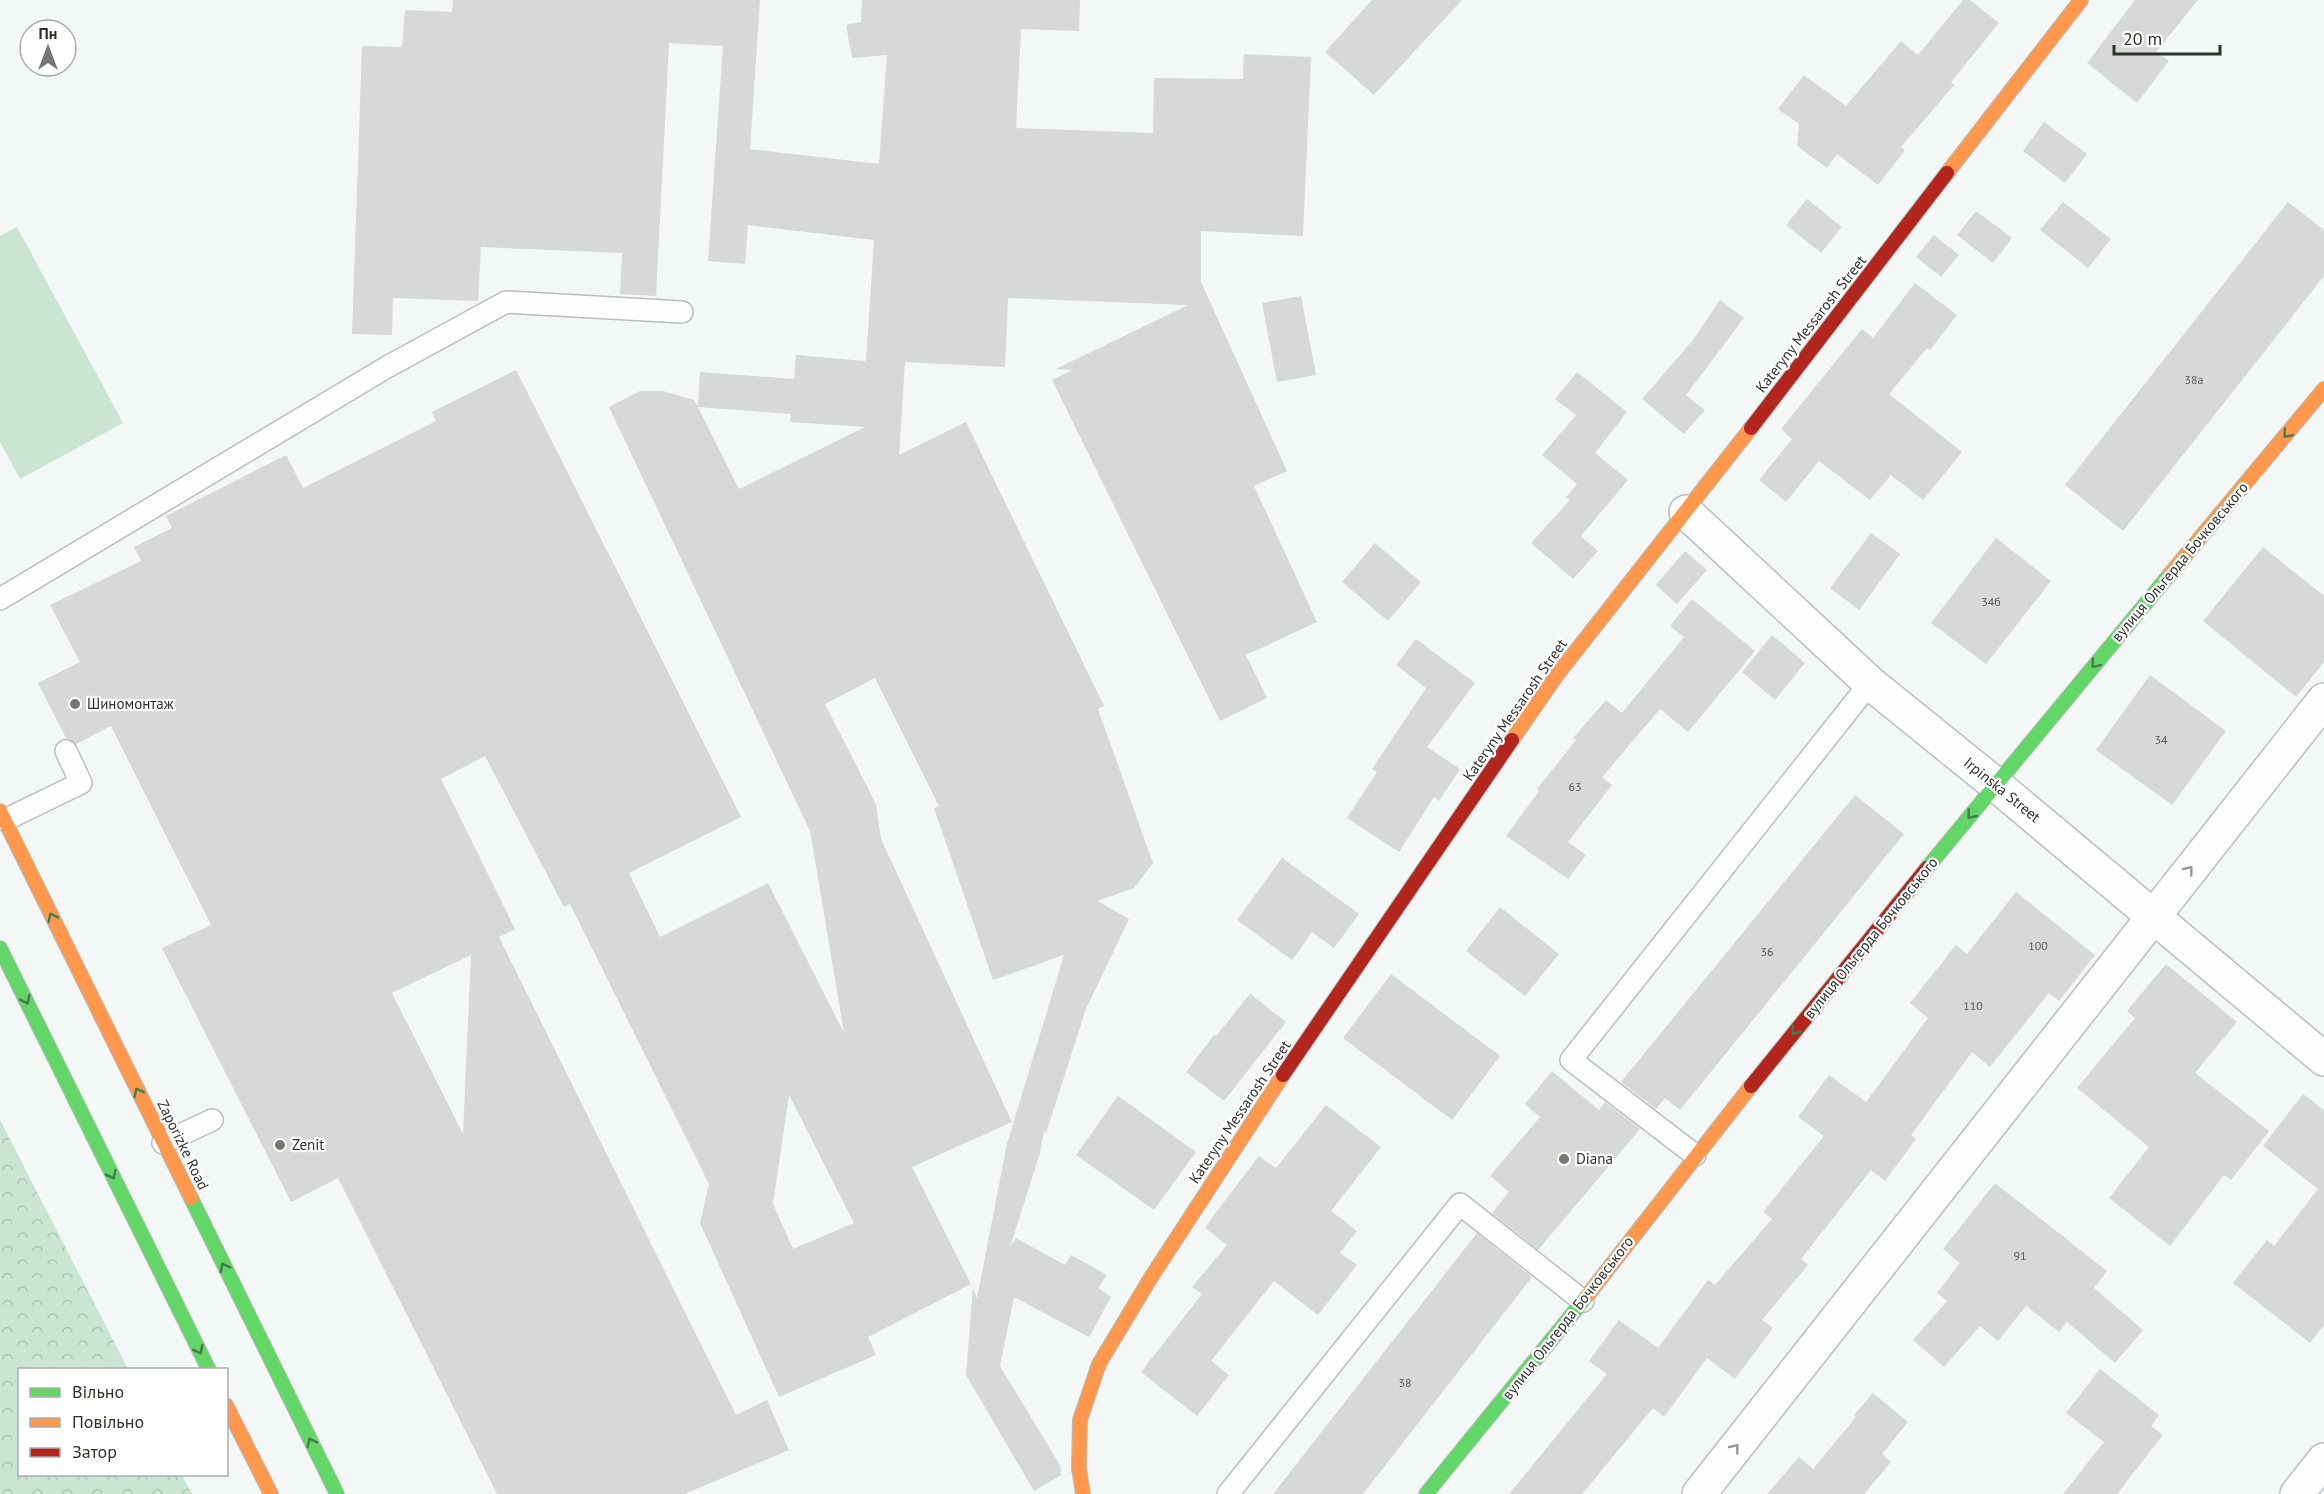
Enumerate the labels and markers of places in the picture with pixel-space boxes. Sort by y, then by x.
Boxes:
place label: Шиномонтаж [87,694,174,713]
marker: Шиномонтаж [68,697,82,711]
place label: Zenit [292,1135,324,1154]
marker: Zenit [273,1138,287,1152]
place label: Diana [1576,1149,1613,1168]
marker: Diana [1557,1152,1571,1166]

